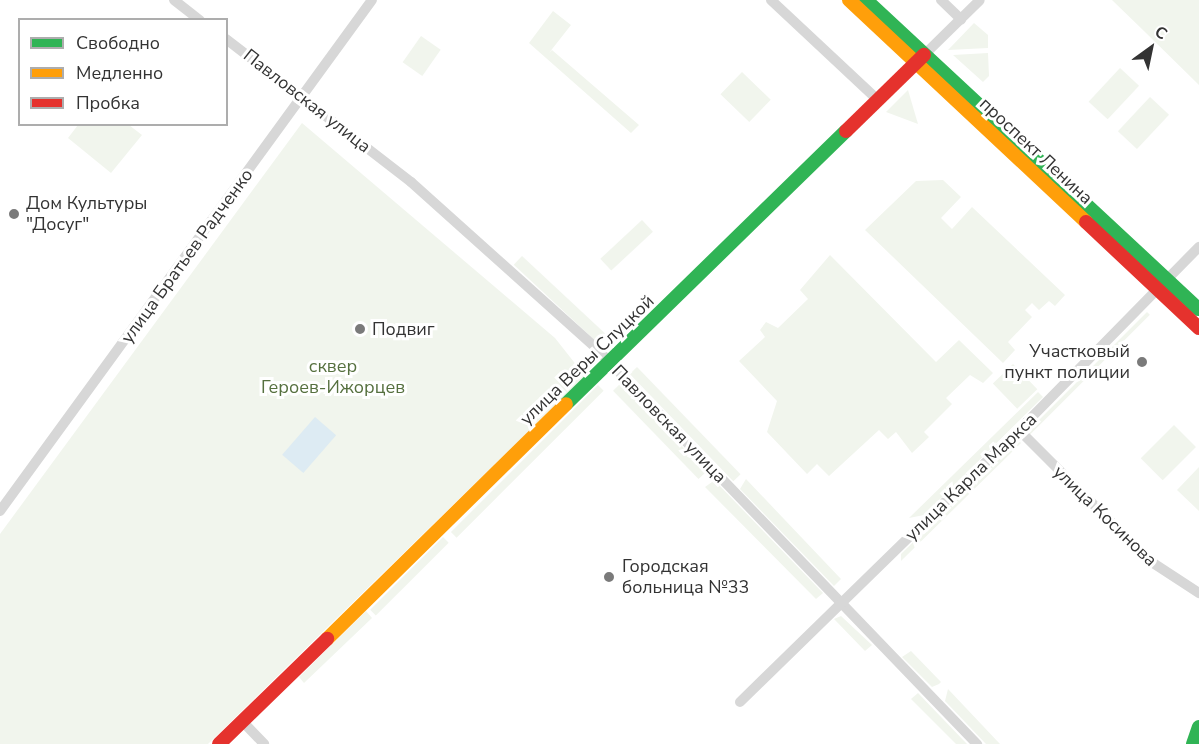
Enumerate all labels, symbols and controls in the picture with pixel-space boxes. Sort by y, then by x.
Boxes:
legend [18,18,228,126]
north arrow [1121,18,1181,78]
text: С [1150,21,1171,45]
text: Свободно [76,31,160,55]
street label: Павловская улица [239,45,375,157]
text: Медленно [76,61,163,85]
text: Пробка [76,91,140,115]
street label: проспект Ленина [975,93,1097,209]
street label: улица Братьев Радченко [116,165,258,347]
place label: Дом Культуры "Досуг" [26,193,147,236]
marker: Дом Культуры "Досуг" [7,207,21,221]
street label: улица Веры Слуцкой [515,290,659,430]
place label: Подвиг [372,318,435,340]
marker: Подвиг [353,322,367,336]
place label: Участковый пункт полиции [1004,341,1130,384]
marker: Участковый пункт полиции [1135,355,1149,369]
park label: сквер Героев-Ижорцев [261,356,405,398]
street label: Павловская улица [607,360,731,488]
street label: улица Карла Маркса [901,409,1041,545]
street label: улица Косинова [1049,461,1161,571]
place label: Городская больница №33 [622,556,749,598]
marker: Городская больница №33 [600,568,618,586]

